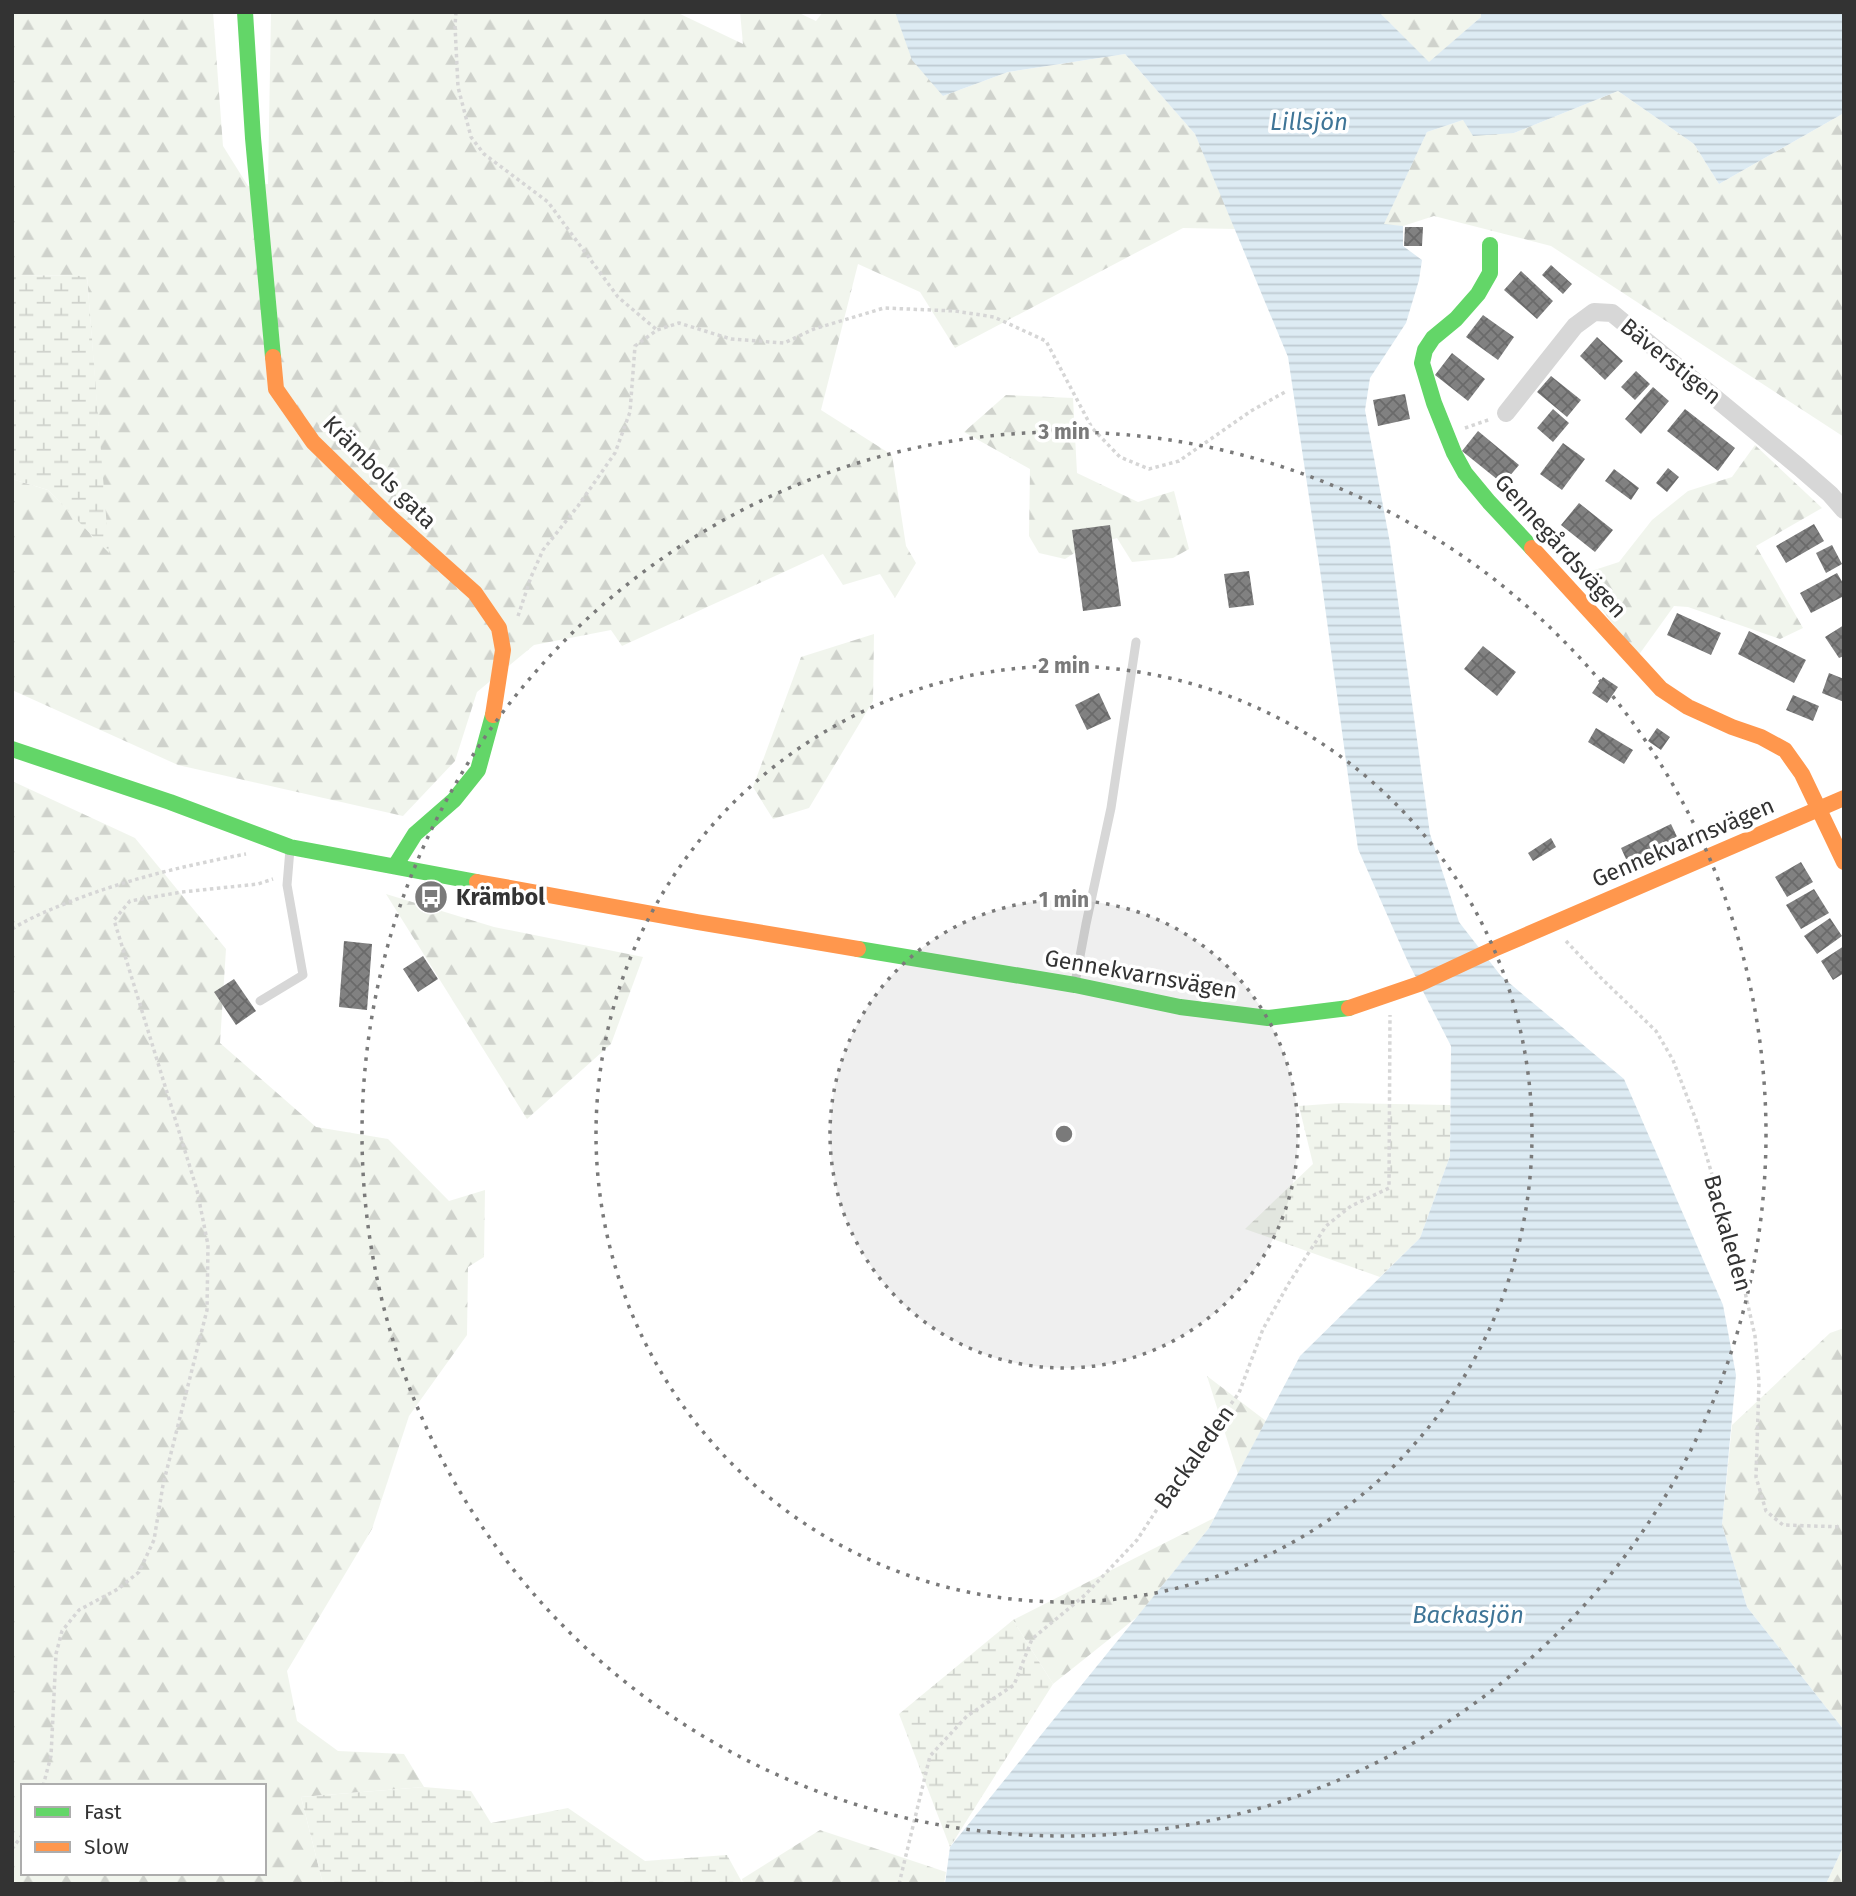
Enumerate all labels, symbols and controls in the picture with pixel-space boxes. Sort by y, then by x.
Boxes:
water label: Lillsjön [1270,108,1348,136]
street label: Bäverstigen [1615,312,1727,410]
street label: Krämbols gata [317,409,443,535]
text: 3 min [1037,419,1090,445]
street label: Gennegårdsvägen [1489,468,1633,624]
text: 2 min [1038,653,1090,679]
street label: Gennekvarnsvägen [1588,791,1778,893]
bus stop icon: Krämbol [412,878,450,916]
place label: Krämbol [456,883,545,911]
text: 1 min [1039,887,1089,913]
street label: Gennekvarnsvägen [1042,943,1240,1005]
centre of rings [1052,1122,1076,1146]
street label: Backaleden [1698,1171,1758,1295]
street label: Backaleden [1148,1400,1240,1514]
water label: Backasjön [1412,1601,1524,1629]
legend [21,1784,266,1875]
text: Fast [84,1799,122,1825]
text: Slow [84,1834,129,1860]

